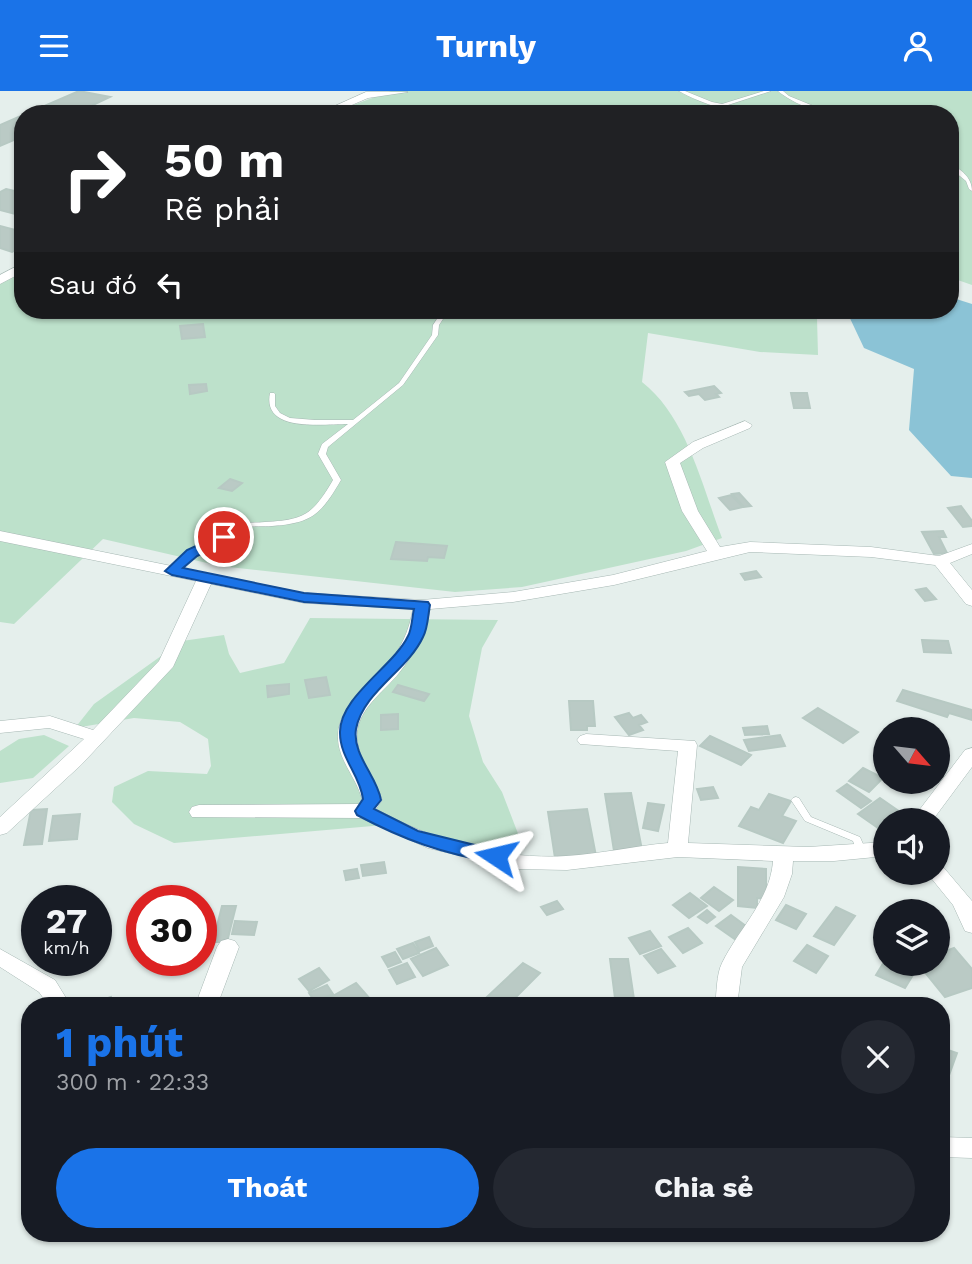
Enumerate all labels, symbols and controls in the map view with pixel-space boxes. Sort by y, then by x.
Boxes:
icon: menu [35,27,73,65]
text: Turnly [436,27,536,65]
icon: person [899,27,937,65]
text: 50 m [164,131,284,189]
icon: right [49,133,140,224]
text: Rẽ phải [164,190,281,228]
icon: left [151,266,189,304]
text: Sau đó [49,270,137,300]
pin [194,507,254,567]
icon: arrive [205,518,243,556]
north arrow [873,717,950,795]
map controls [873,717,950,976]
button: sound [873,808,950,885]
position arrow [459,819,533,893]
speed limit sign: 30 [126,885,217,976]
button: layers [873,899,950,976]
text: 27 [46,900,87,942]
text: km/h [43,937,90,958]
text: 1 phút [56,1018,183,1067]
button: close [841,1020,915,1094]
text: 300 m · 22:33 [56,1069,209,1096]
button: Thoát [56,1148,479,1228]
button: Chia sẻ [493,1148,915,1228]

